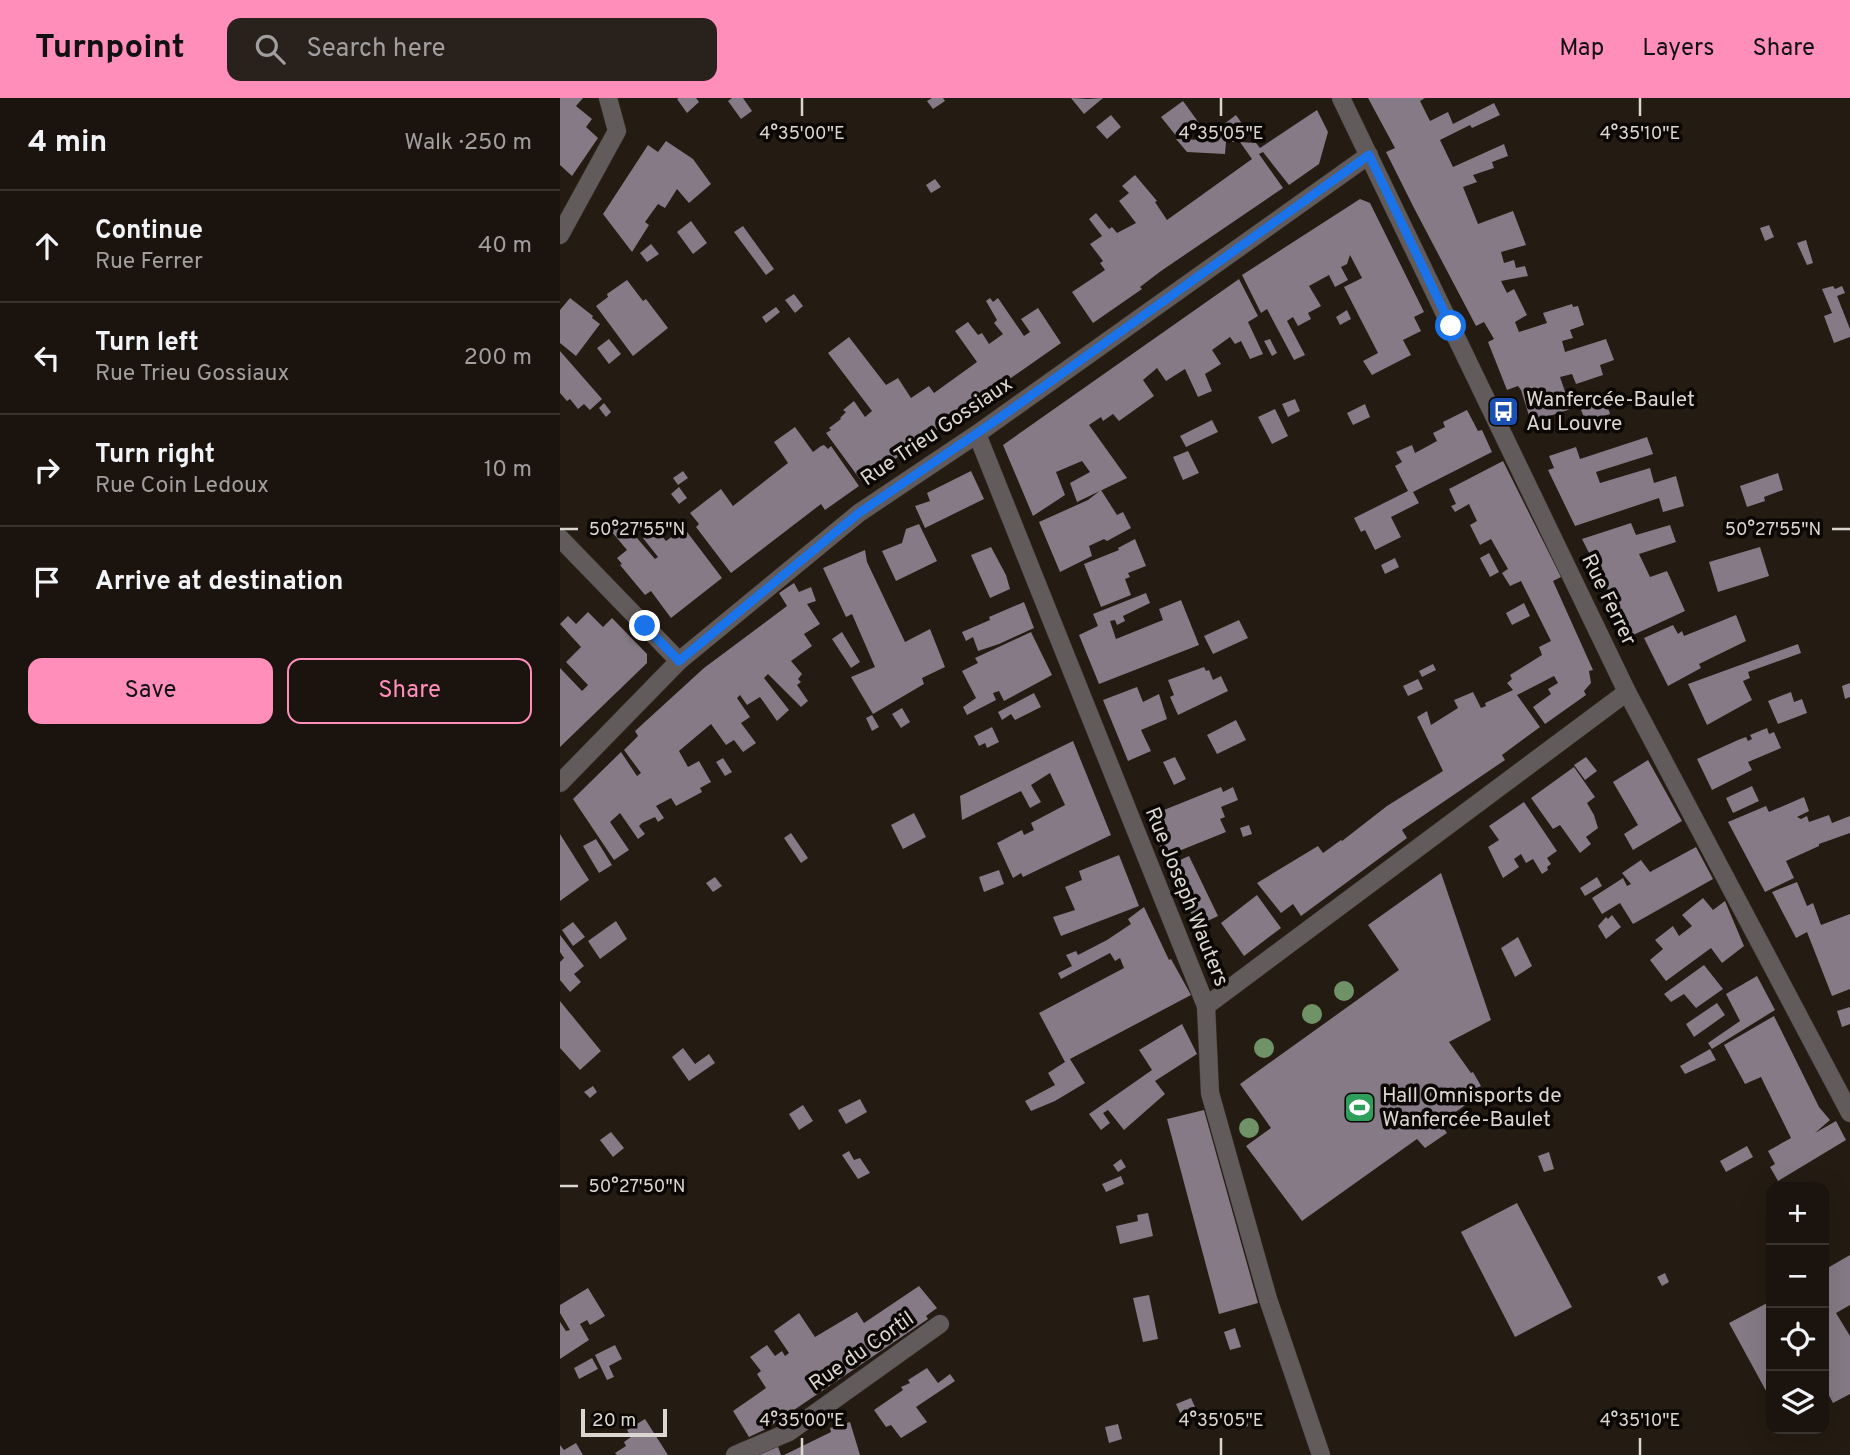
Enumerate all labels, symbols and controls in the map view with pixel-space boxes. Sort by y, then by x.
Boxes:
search box [227,18,717,81]
text: Turnpoint [35,28,185,70]
icon: search [251,30,289,68]
text: Search here [307,33,446,66]
text: Map [1559,34,1604,64]
text: Layers [1642,34,1714,64]
text: Share [1752,34,1815,64]
text: 4°35'00"E [759,123,845,146]
text: 4°35'05"E [1178,123,1264,146]
text: 4°35'10"E [1600,123,1680,146]
text: 4 min [28,125,107,162]
text: Walk · 250 m [404,129,532,158]
text: Continue [95,215,203,248]
icon: ahead [28,227,66,265]
text: 40 m [478,232,532,261]
text: Rue Ferrer [95,248,203,277]
route start [1435,310,1466,341]
text: Turn left [95,327,199,360]
icon: left [28,339,66,377]
text: 200 m [464,344,532,373]
text: Rue Trieu Gossiaux [95,360,289,389]
street label: Rue Trieu Gossiaux [856,371,1018,493]
place label: Wanfercée-Baulet Au Louvre [1526,387,1695,438]
bus stop icon: Wanfercée-Baulet Au Louvre [1486,395,1520,429]
text: Turn right [95,439,215,472]
icon: right [28,451,66,489]
text: 10 m [484,456,532,485]
text: Rue Coin Ledoux [95,472,269,501]
text: 50°27'55"N [589,519,685,542]
text: 50°27'55"N [1725,519,1821,542]
street label: Rue Ferrer [1574,550,1642,650]
icon: arrive [28,563,66,601]
text: Arrive at destination [95,566,343,599]
route end [629,610,660,641]
button: Save [28,658,273,724]
button: Share [287,658,532,724]
street label: Rue Joseph Wauters [1138,803,1234,991]
place label: Hall Omnisports de Wanfercée-Baulet [1382,1083,1561,1134]
sports icon: Hall Omnisports de Wanfercée-Baulet [1342,1091,1376,1125]
text: 50°27'50"N [589,1176,685,1199]
map controls [1766,1182,1829,1434]
button: + [1766,1182,1829,1245]
button: − [1766,1245,1829,1308]
street label: Rue du Cortil [804,1306,920,1398]
button: locate [1766,1308,1829,1371]
button: layers [1766,1371,1829,1434]
scale bar [581,1406,667,1438]
text: 20 m [592,1409,636,1433]
text: 4°35'00"E [759,1410,845,1433]
text: 4°35'05"E [1178,1410,1264,1433]
text: 4°35'10"E [1600,1410,1680,1433]

